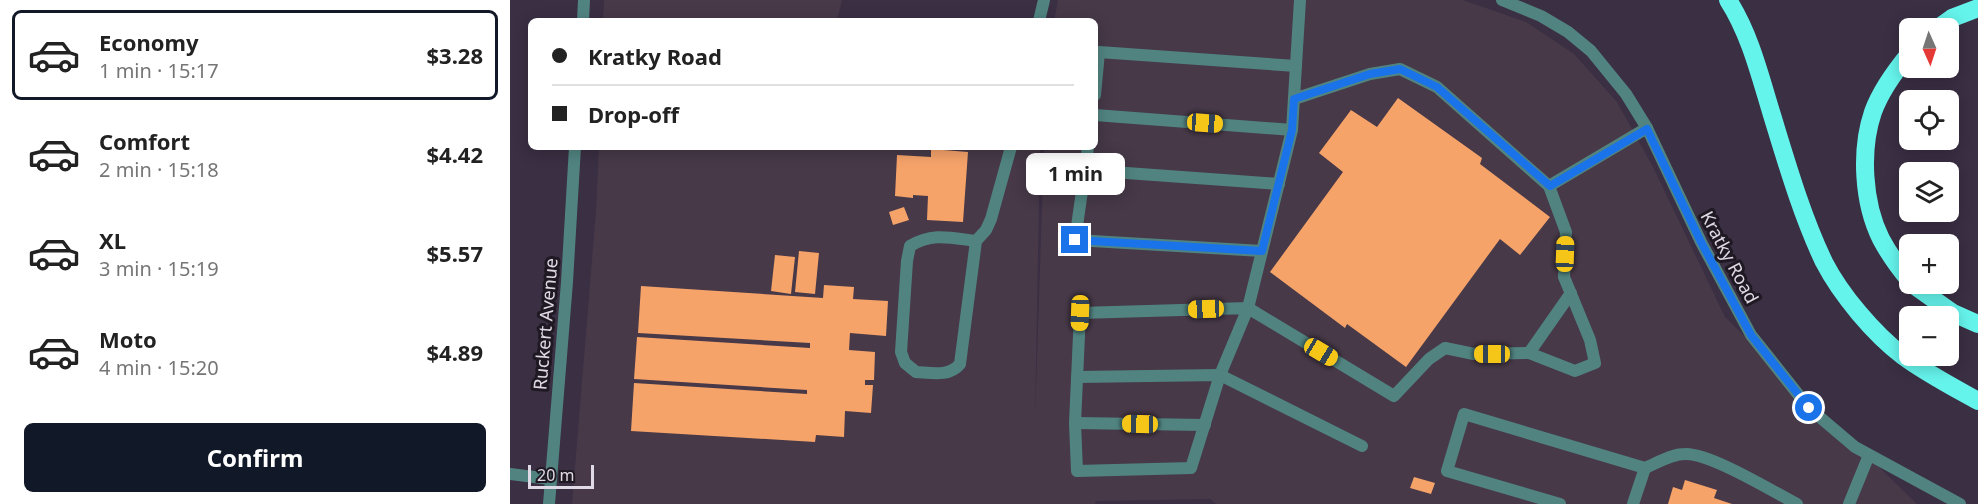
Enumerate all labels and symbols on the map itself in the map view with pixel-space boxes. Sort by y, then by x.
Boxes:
north arrow [1899,18,1959,78]
car [1186,113,1224,133]
callout: 1 min [1026,153,1124,195]
street label: Kratky Road [1696,207,1764,307]
route end [1061,226,1088,253]
car [1555,236,1575,272]
street label: Ruckert Avenue [527,257,563,391]
car [1070,295,1090,331]
car [1188,299,1224,319]
car [1301,335,1341,369]
car [1474,345,1510,363]
route start [1795,394,1822,421]
car [1122,415,1158,433]
scale bar [528,462,594,490]

